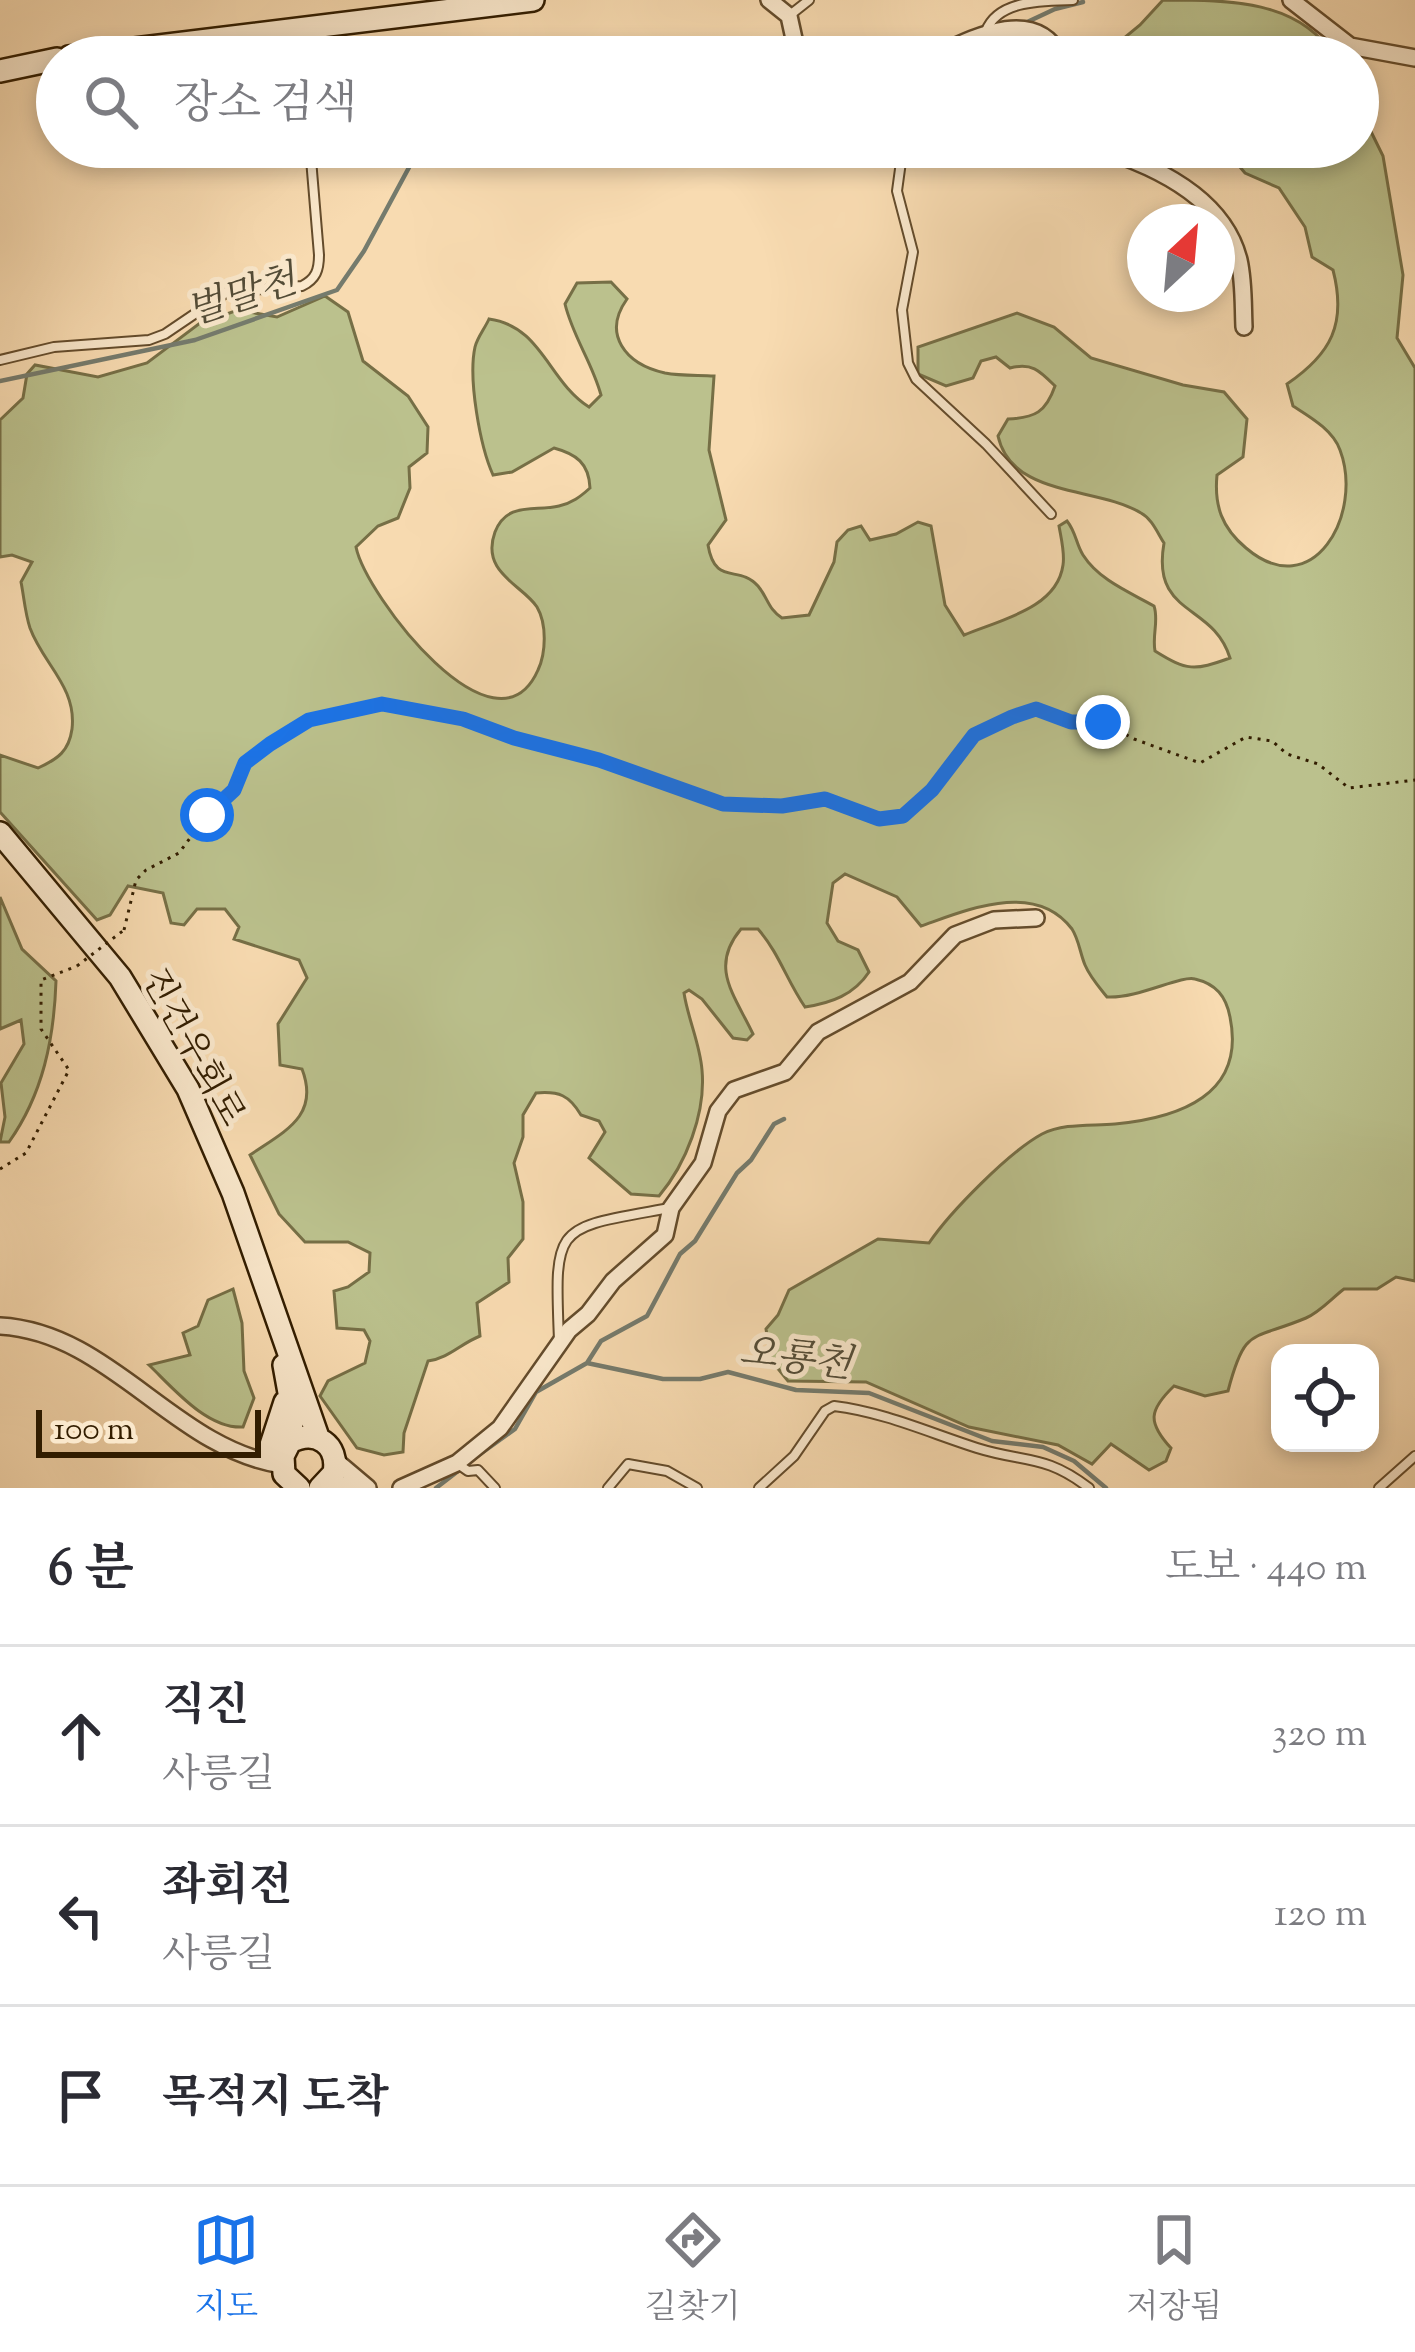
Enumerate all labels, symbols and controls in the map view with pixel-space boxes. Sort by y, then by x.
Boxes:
search box [36,36,1379,168]
icon: search [78,69,144,135]
text: 장소 검색 [174,74,357,139]
north arrow [1127,204,1235,312]
water label: 벌말천 [180,254,307,343]
route end [1076,695,1130,749]
route start [180,788,234,842]
street label: 진건우회로 [127,959,256,1137]
water label: 오룡천 [736,1326,857,1396]
map controls [1271,1344,1379,1452]
button: locate [1271,1344,1379,1452]
scale bar [36,1404,261,1457]
text: 100 m [54,1407,134,1455]
text: 6 분 [48,1535,133,1608]
text: 도보 · 440 m [1165,1542,1367,1598]
text: 직진 [162,1676,249,1741]
icon: ahead [48,1703,114,1769]
text: 320 m [1272,1708,1367,1764]
text: 사릉길 [162,1749,275,1805]
text: 좌회전 [162,1856,292,1921]
icon: left [48,1883,114,1949]
text: 120 m [1274,1888,1367,1944]
text: 사릉길 [162,1929,275,1985]
icon: arrive [48,2063,114,2129]
text: 목적지 도착 [162,2068,389,2133]
tab: 지도 [193,2207,259,2333]
tab: 길찾기 [645,2207,741,2333]
tab: 저장됨 [1126,2207,1222,2333]

